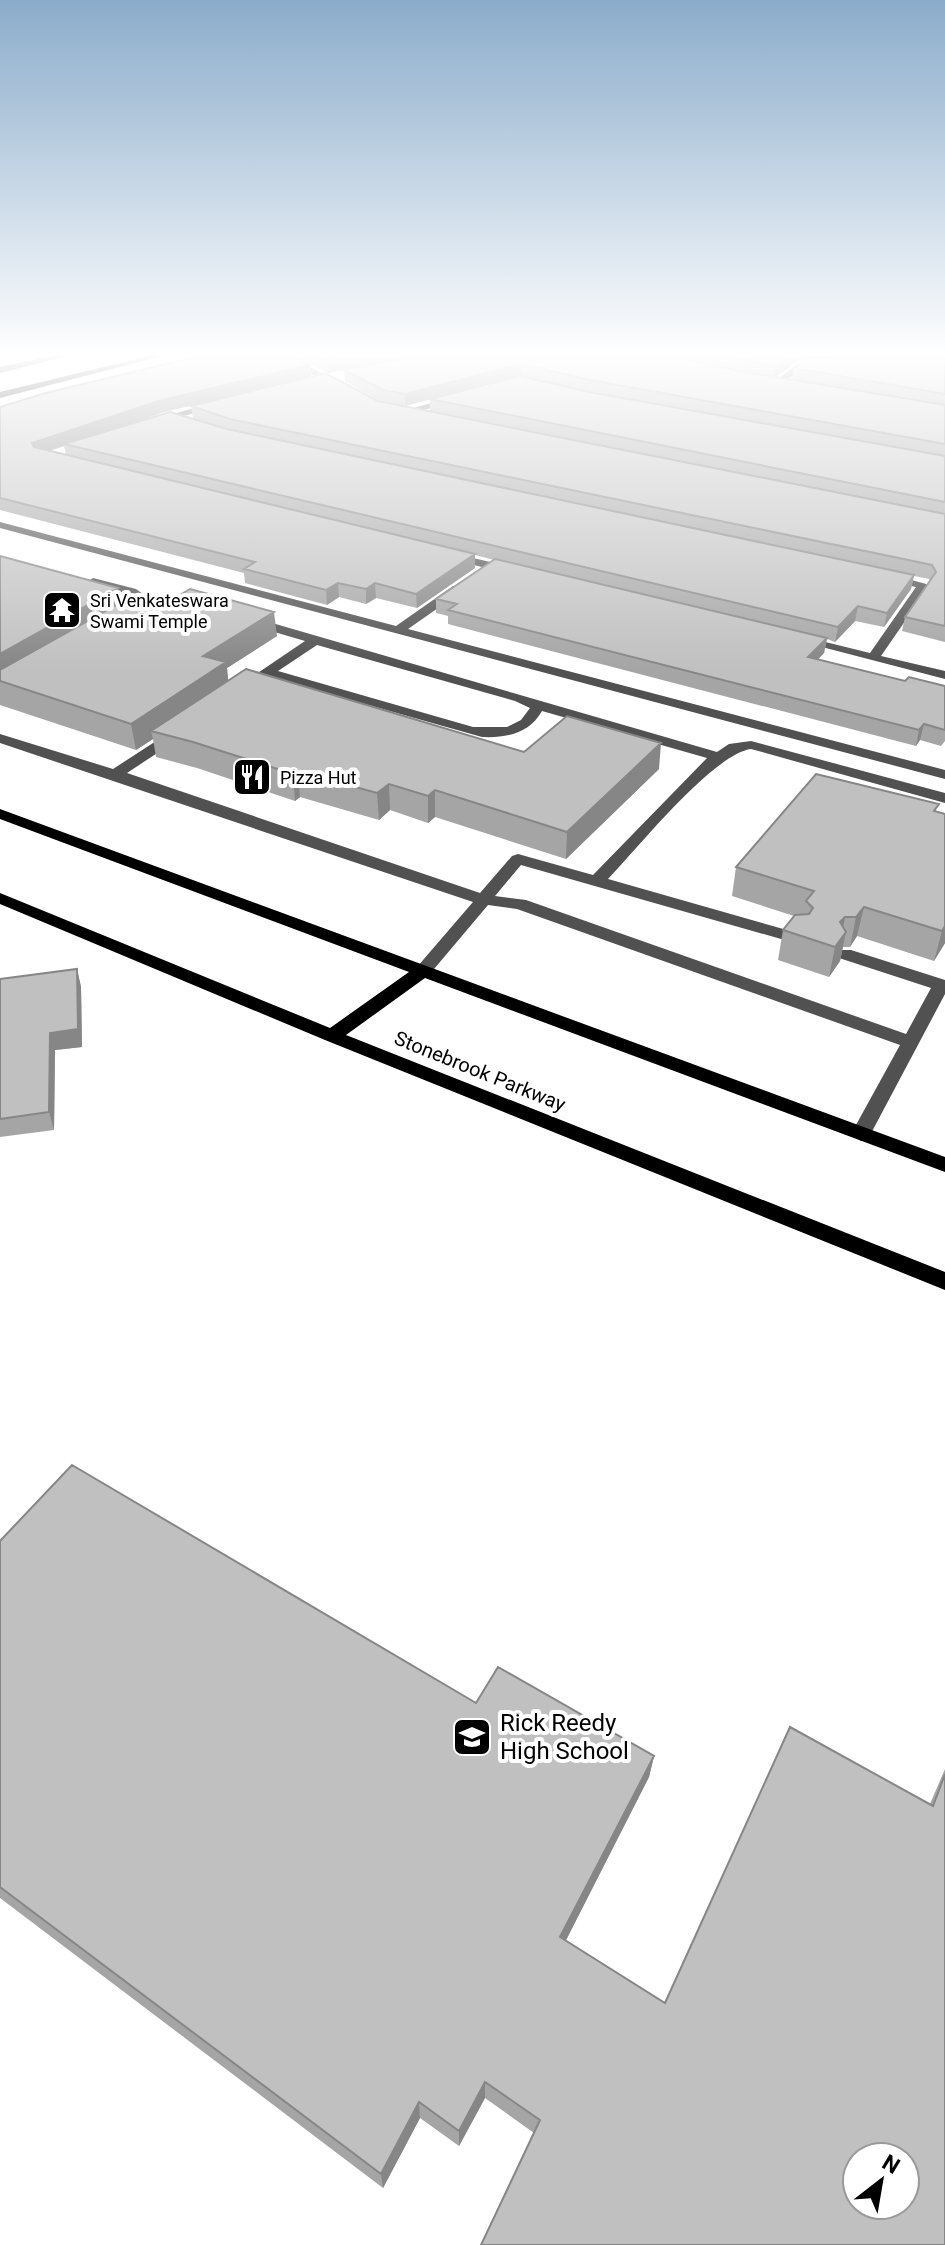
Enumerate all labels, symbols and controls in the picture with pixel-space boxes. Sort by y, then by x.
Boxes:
temple icon: Sri Venkateswara Swami Temple [41,589,83,631]
place label: Sri Venkateswara Swami Temple [90,590,229,632]
restaurant icon: Pizza Hut [231,756,273,798]
place label: Pizza Hut [280,767,357,788]
street label: Stonebrook Parkway [391,1026,570,1117]
place label: Rick Reedy High School [500,1709,629,1765]
school or university icon: Rick Reedy High School [451,1716,493,1758]
north arrow [841,2141,921,2221]
text: N [878,2150,904,2179]

